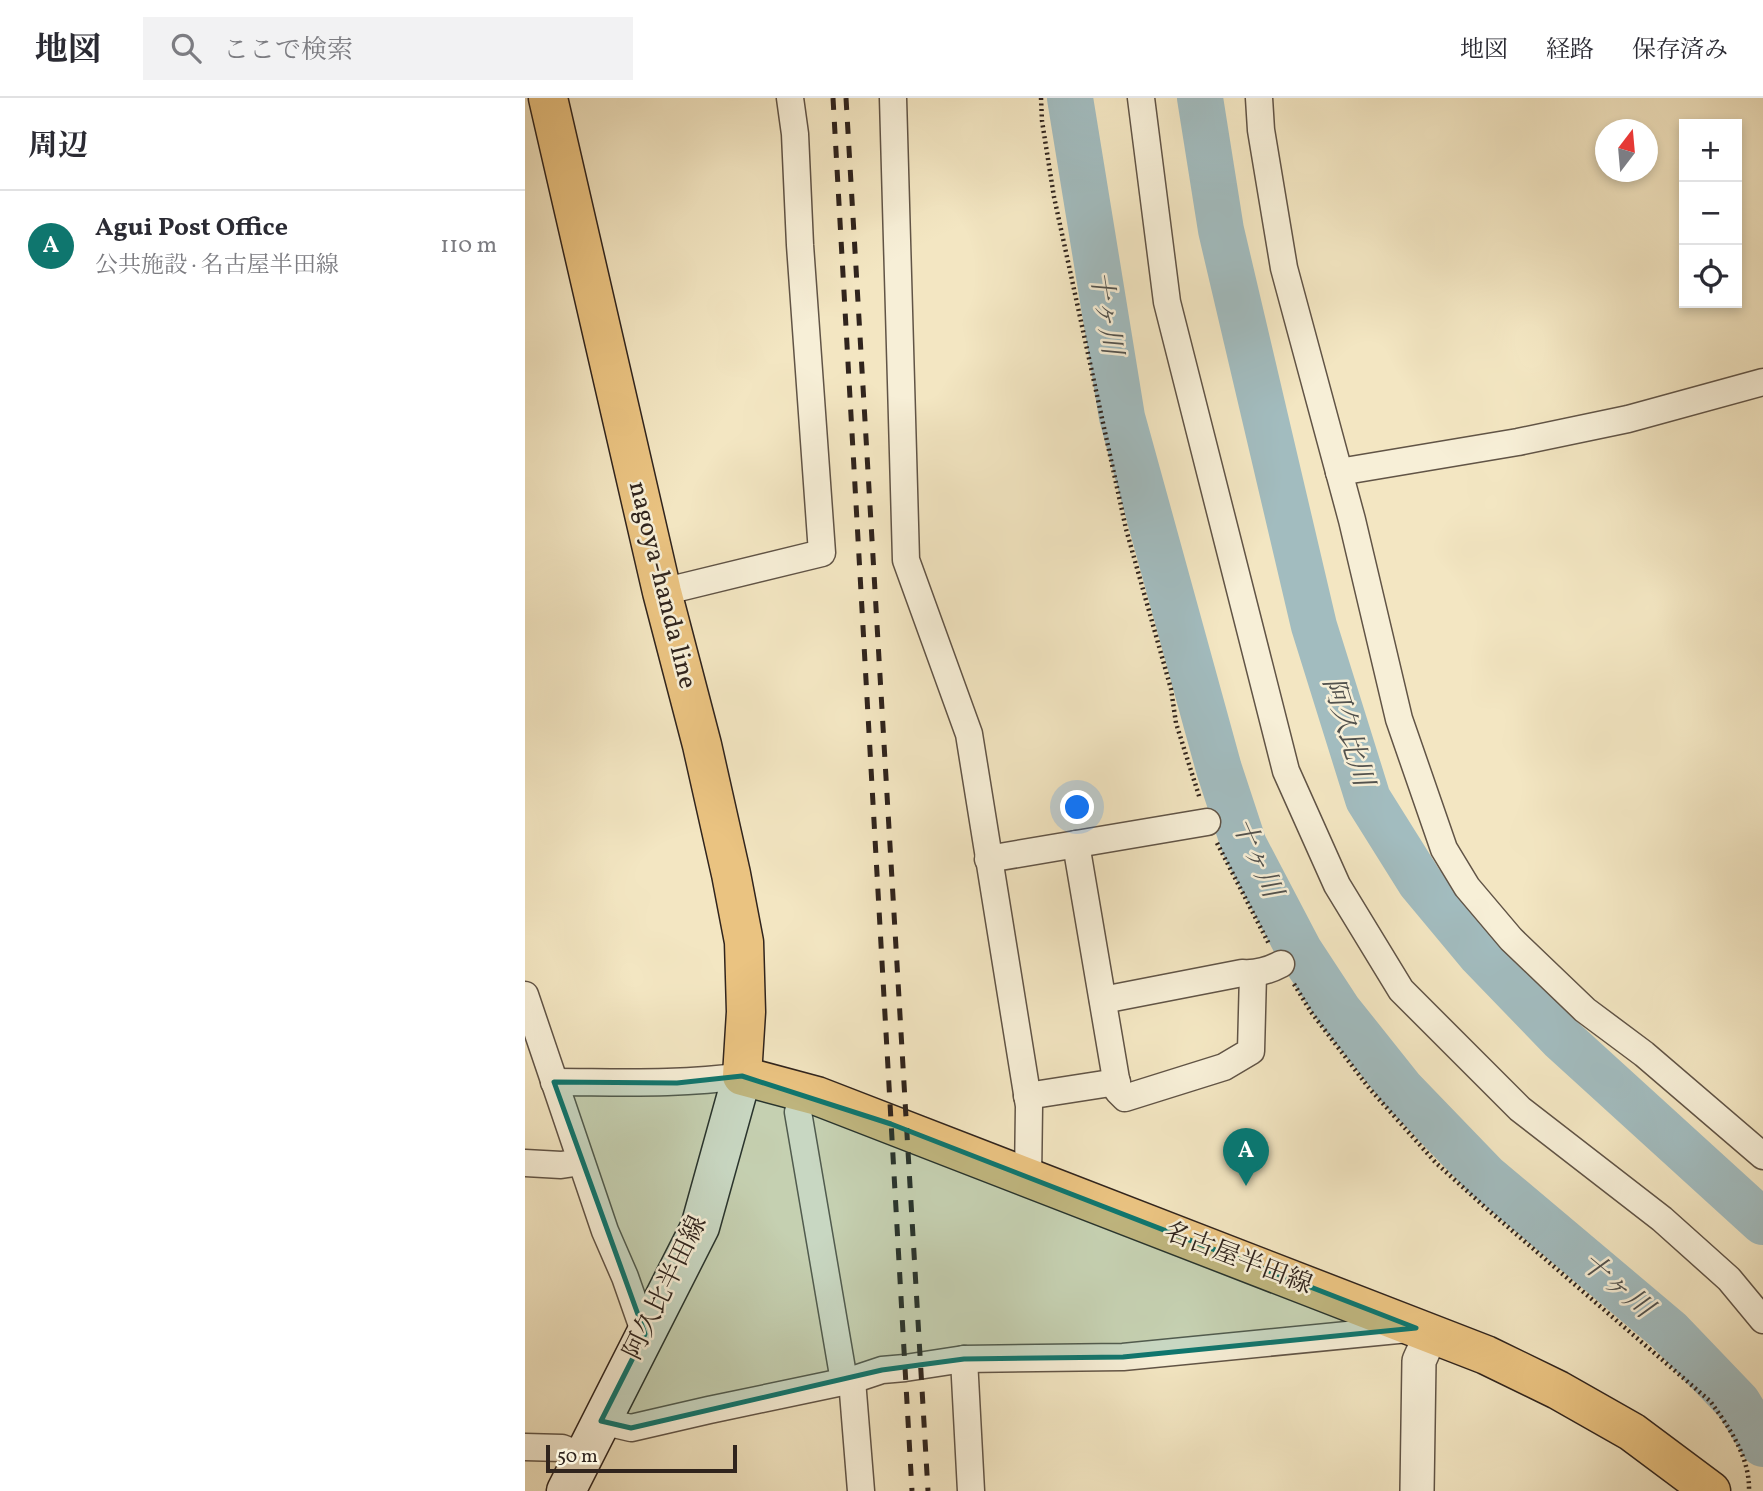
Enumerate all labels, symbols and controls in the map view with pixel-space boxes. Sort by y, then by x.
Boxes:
search box [143,17,633,80]
text: 地図 [35,29,101,75]
icon: search [167,29,205,67]
text: ここで検索 [223,33,353,69]
text: 地図 [1460,34,1508,68]
text: 経路 [1546,34,1594,68]
text: 保存済み [1632,34,1728,68]
north arrow [1595,119,1658,182]
map controls [1679,119,1742,308]
button: + [1679,119,1742,182]
text: 周辺 [28,126,88,168]
button: − [1679,182,1742,245]
text: Agui Post Office [95,210,288,246]
text: A [43,230,59,262]
text: 110 m [440,230,497,262]
button: locate [1679,245,1742,308]
text: 公共施設 · 名古屋半田線 [95,250,339,282]
water label: 十ヶ川 [1079,268,1131,360]
street label: nagoya-handa line [619,477,705,693]
water label: 阿久比川 [1312,673,1383,794]
your location [1060,790,1094,824]
water label: 十ヶ川 [1221,812,1292,907]
pin: A [1223,1128,1269,1186]
street label: 阿久比半田線 [616,1210,716,1366]
street label: 名古屋半田線 [1159,1214,1317,1304]
water label: 十ヶ川 [1571,1244,1663,1330]
scale bar [546,1442,737,1474]
text: 50 m [557,1444,598,1470]

